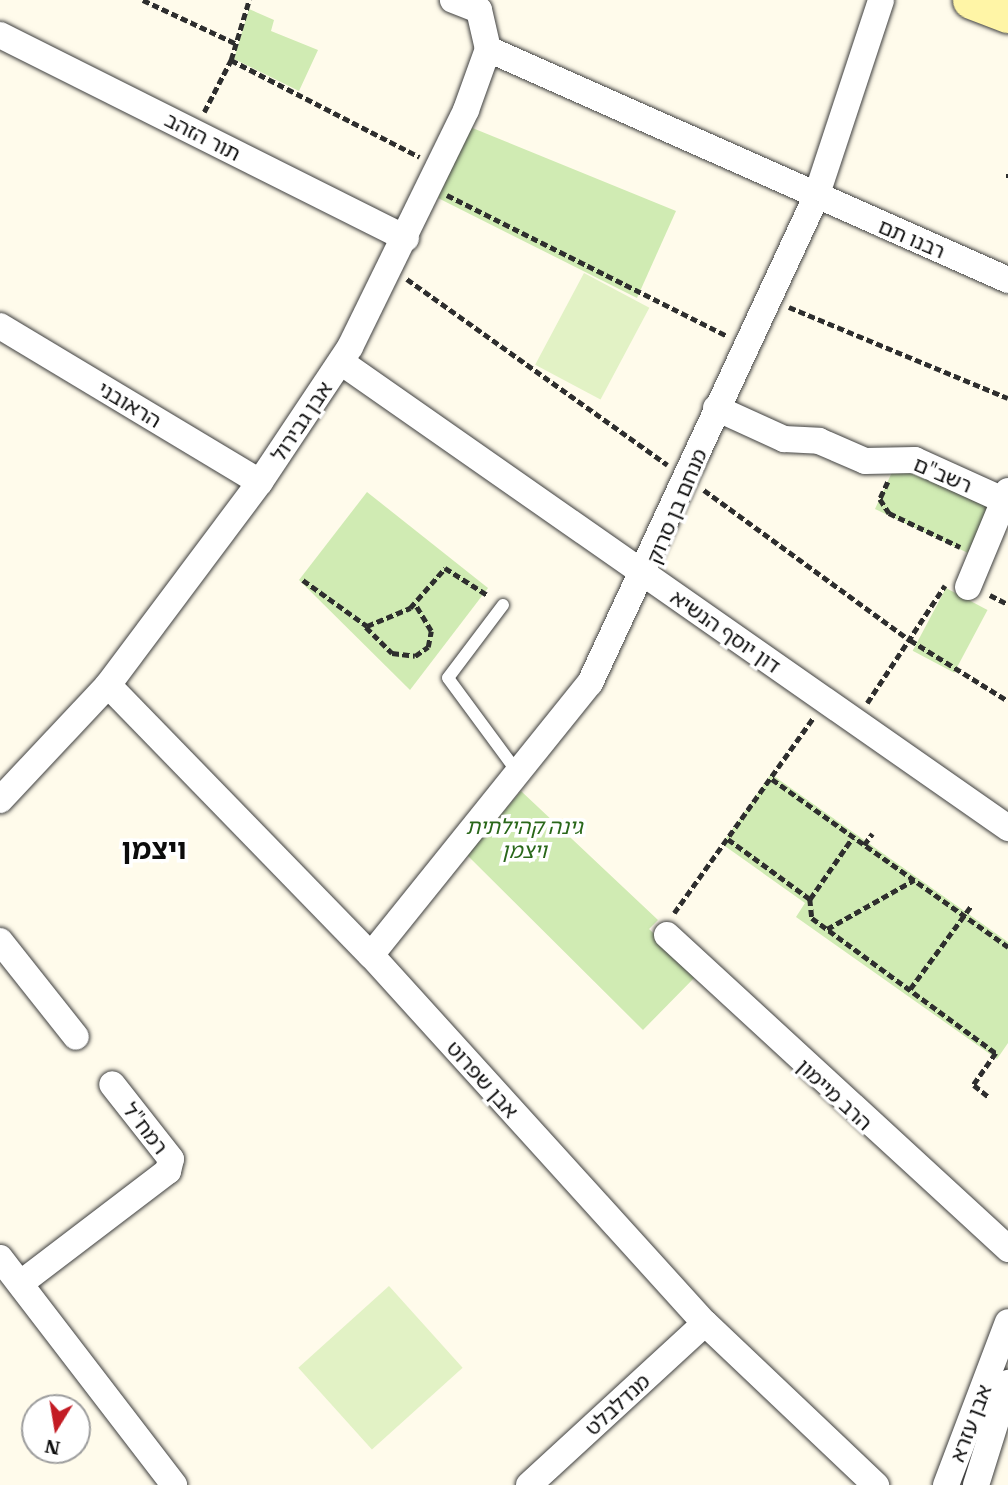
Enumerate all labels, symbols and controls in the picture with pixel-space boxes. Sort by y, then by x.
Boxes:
street label: תור הזהב [161,106,245,166]
street label: רבנו תם [875,213,949,263]
street label: הראובני [94,375,166,433]
street label: אבן גבירול [265,376,337,466]
street label: מנחם בן סרוק [640,445,712,567]
street label: רשב"ם [910,451,976,497]
street label: דון יוסף הנשיא [666,584,786,678]
park label: גינה קהילתית ויצמן [466,813,582,863]
district label: ויצמן [122,832,186,866]
street label: אבן שפרוט [442,1035,524,1123]
street label: הרב מיימון [792,1053,878,1135]
street label: רמח"ל [118,1097,174,1159]
street label: מנדלבלט [579,1368,655,1440]
street label: אבן עזרא [944,1381,996,1465]
north arrow [21,1394,91,1464]
text: N [43,1434,62,1461]

